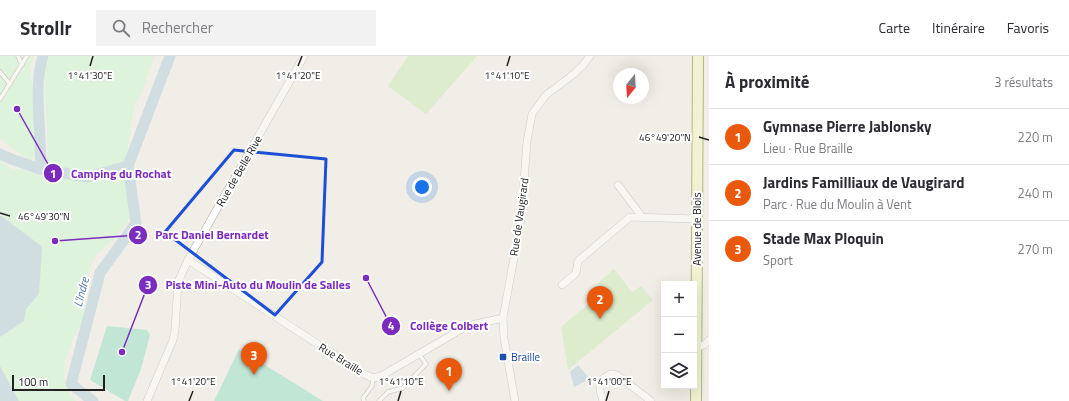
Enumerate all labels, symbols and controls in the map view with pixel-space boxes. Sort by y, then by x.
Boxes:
search box [96,10,376,46]
text: Strollr [20,13,72,42]
text: Rechercher [142,16,213,39]
icon: search [110,17,132,39]
text: Carte [879,17,910,38]
text: Itinéraire [932,17,985,38]
text: Favoris [1007,17,1049,38]
text: 1°41'30"E [68,68,113,83]
text: 1°41'20"E [276,68,321,83]
text: 1°41'10"E [485,68,530,83]
north arrow [613,68,649,104]
text: À proximité [725,69,809,95]
text: 3 résultats [994,72,1053,92]
text: Gymnase Pierre Jablonsky [763,115,932,138]
text: 1 [734,127,742,147]
text: 220 m [1017,127,1053,147]
text: 46°49'20"N [639,130,691,145]
street label: Rue de Belle Rive [212,132,266,210]
text: Lieu · Rue Braille [763,138,853,158]
callout: Camping du Rochat [43,161,179,185]
text: 1 [50,164,56,183]
text: Camping du Rochat [71,164,172,183]
text: Jardins Familliaux de Vaugirard [763,171,965,194]
your location [412,177,432,197]
street label: Rue de Vaugirard [506,177,532,257]
text: 2 [734,183,742,203]
text: 240 m [1017,183,1053,203]
street label: Avenue de Blois [689,192,705,266]
text: Parc · Rue du Moulin à Vent [763,194,912,214]
text: 46°49'30"N [18,209,70,224]
callout: Parc Daniel Bernardet [128,223,277,247]
text: 2 [135,225,141,244]
text: Parc Daniel Bernardet [155,225,269,244]
text: Stade Max Ploquin [763,227,884,250]
text: 3 [734,239,742,259]
text: 270 m [1017,239,1053,259]
text: Sport [763,250,793,270]
callout: Piste Mini-Auto du Moulin de Salles [138,273,359,297]
water label: L'Indre [68,274,94,309]
text: 3 [145,275,151,294]
text: Piste Mini-Auto du Moulin de Salles [165,275,351,294]
map controls [661,281,697,389]
button: + [661,281,697,317]
pin: 2 [587,286,613,319]
callout: Collège Colbert [381,314,496,338]
text: 4 [388,316,395,335]
text: Collège Colbert [410,316,489,335]
button: − [661,317,697,353]
street label: Rue Braille [316,339,367,379]
pin: 3 [241,342,267,375]
place label: Braille [511,349,541,365]
marker: Braille [498,352,508,362]
button: layers [661,353,697,389]
pin: 1 [436,358,462,391]
scale bar [12,373,105,392]
text: 100 m [18,374,48,390]
text: 1°41'20"E [171,374,216,389]
text: 1°41'10"E [379,374,424,389]
text: 1°41'00"E [587,374,632,389]

